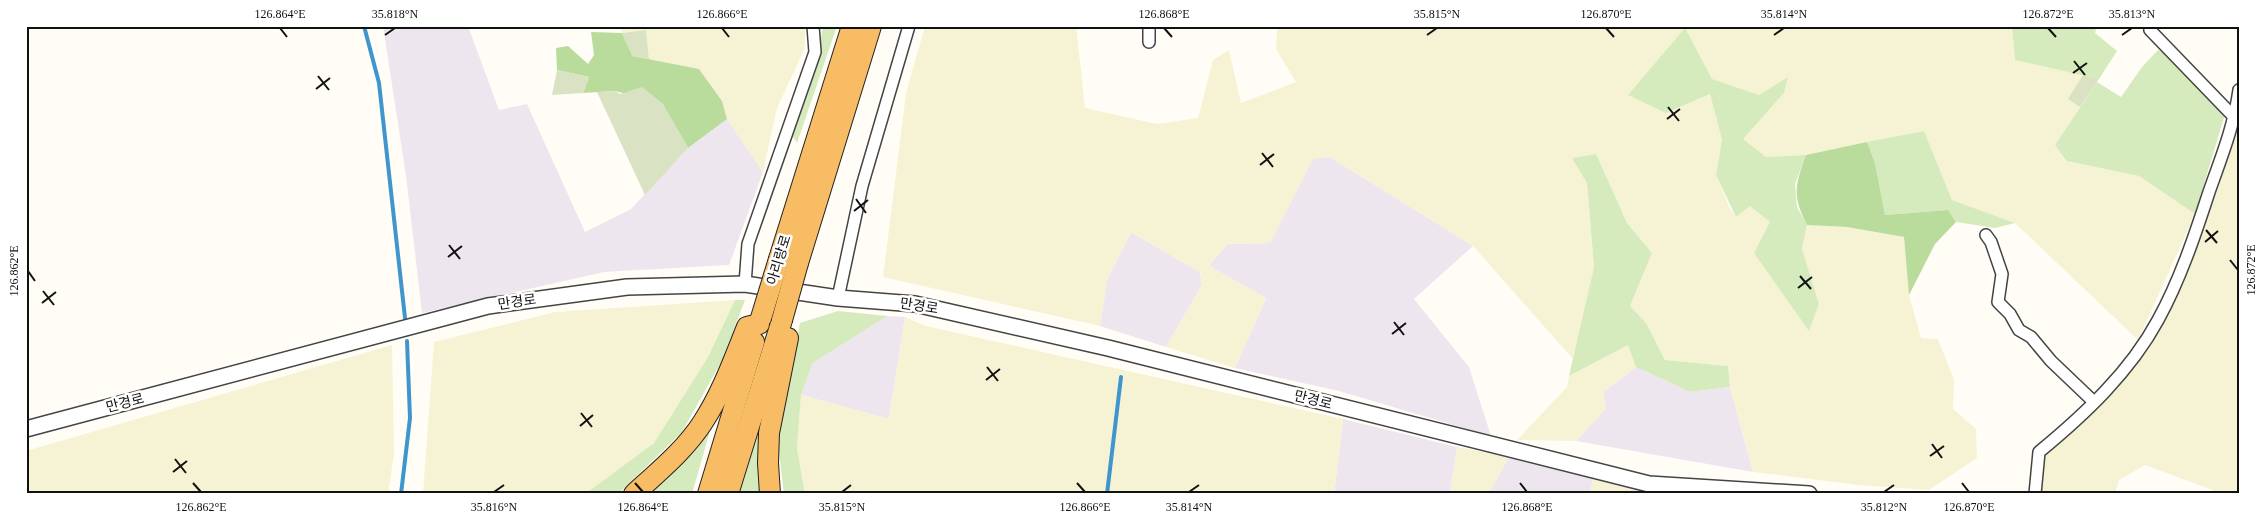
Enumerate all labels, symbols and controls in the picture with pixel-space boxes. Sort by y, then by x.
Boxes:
text: 126.864°E [254,7,306,21]
text: 35.818°N [372,7,419,21]
text: 126.866°E [696,7,748,21]
text: 126.868°E [1138,7,1190,21]
text: 35.815°N [1414,7,1461,21]
text: 126.870°E [1580,7,1632,21]
text: 35.814°N [1761,7,1808,21]
text: 126.872°E [2022,7,2074,21]
text: 35.813°N [2109,7,2156,21]
street label: 아리랑로 [764,233,794,287]
text: 126.872°E [2244,244,2258,296]
text: 126.862°E [7,245,21,297]
street label: 만경로 [497,292,537,312]
street label: 만경로 [899,296,939,316]
street label: 만경로 [1292,388,1334,412]
street label: 만경로 [104,391,146,415]
text: 126.862°E [175,500,227,514]
text: 35.816°N [471,500,518,514]
text: 126.864°E [617,500,669,514]
text: 35.815°N [819,500,866,514]
text: 126.866°E [1059,500,1111,514]
text: 35.814°N [1166,500,1213,514]
text: 126.868°E [1501,500,1553,514]
text: 35.812°N [1861,500,1908,514]
text: 126.870°E [1943,500,1995,514]

